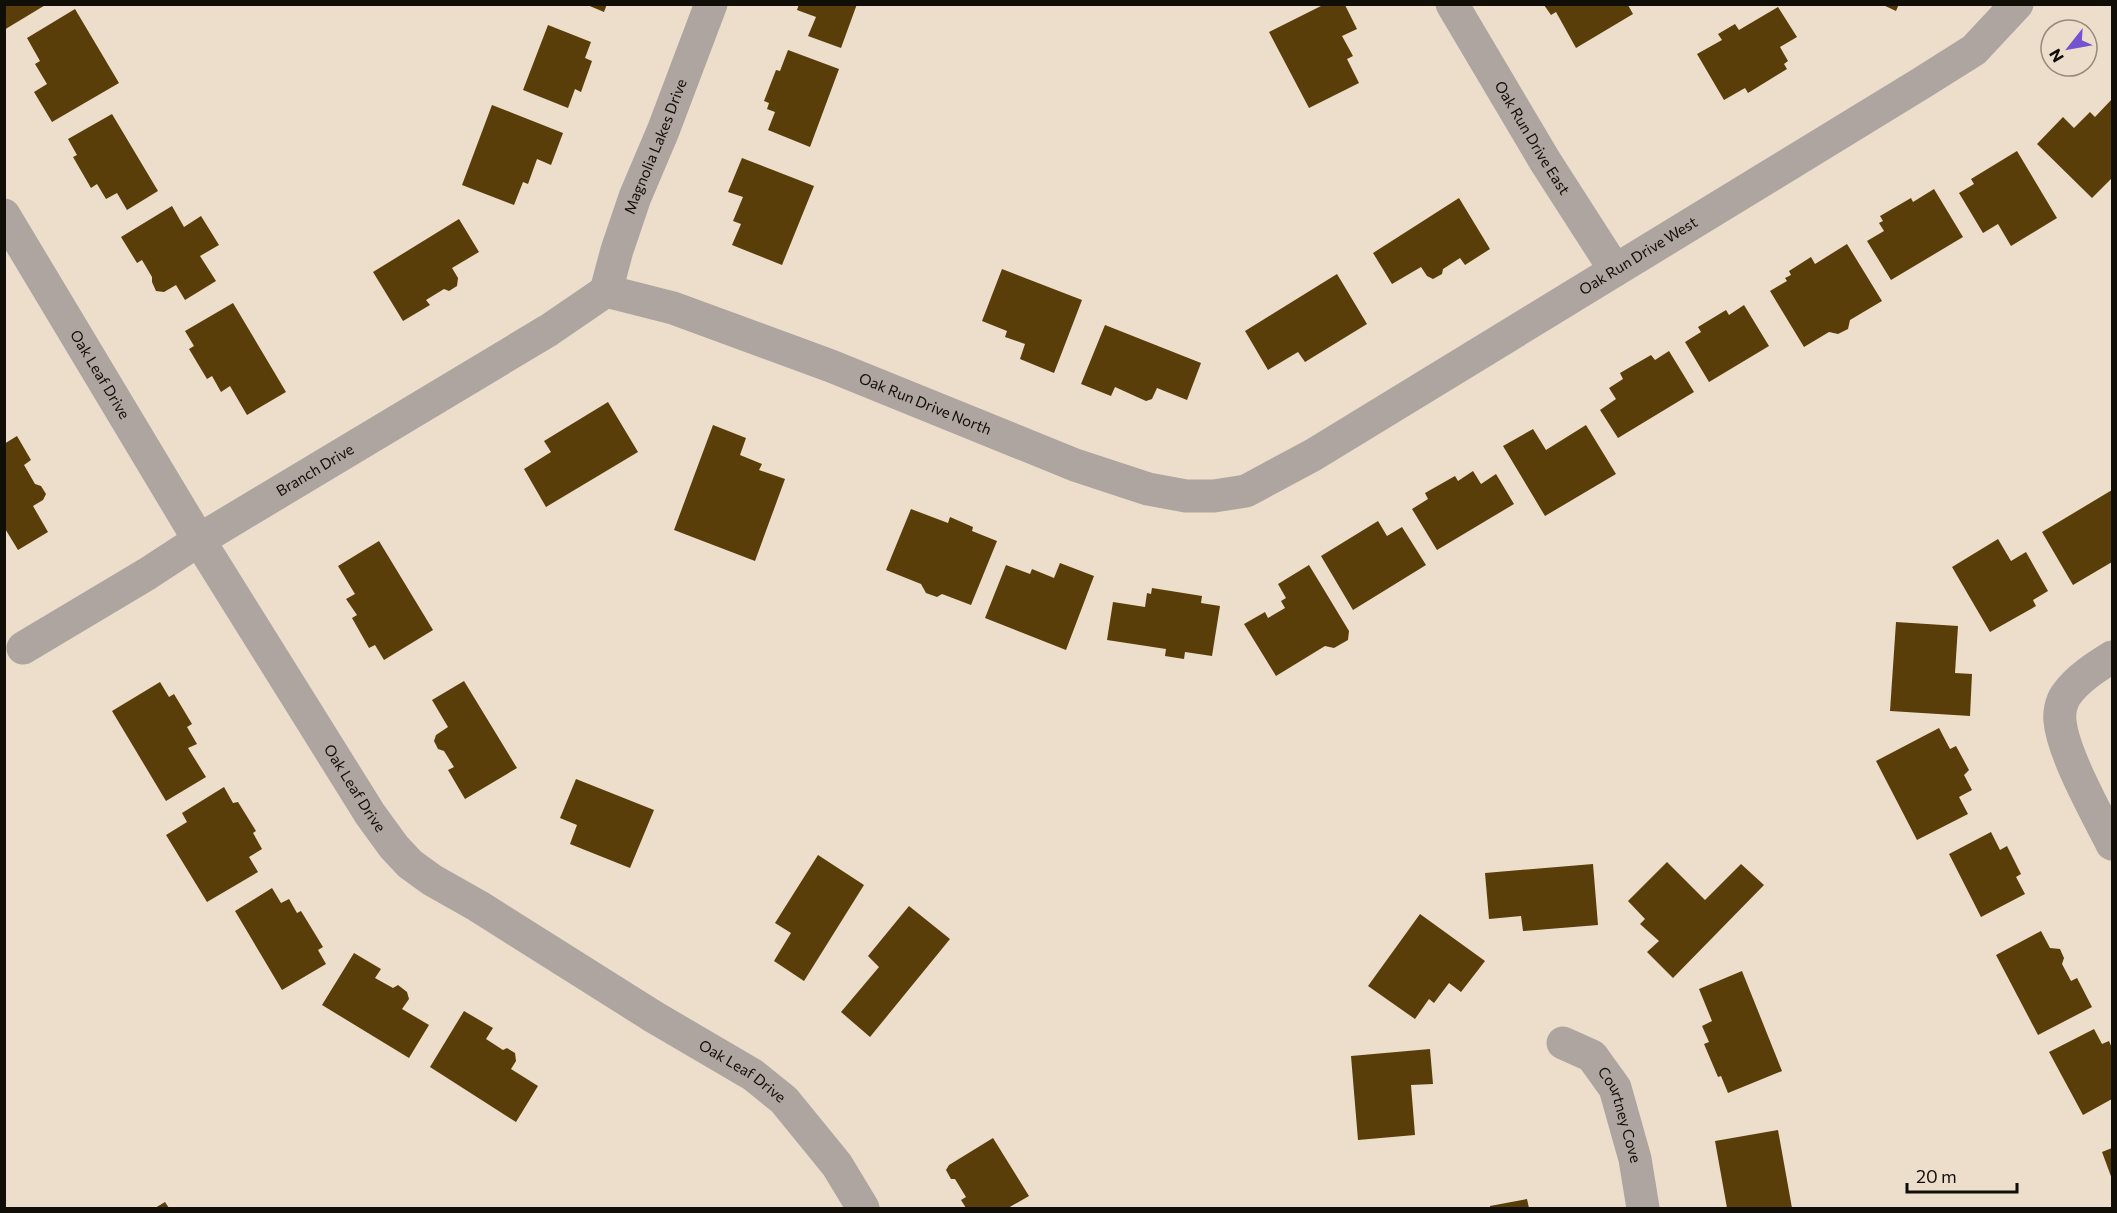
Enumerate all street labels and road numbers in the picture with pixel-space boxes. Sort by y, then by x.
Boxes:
street label: Magnolia Lakes Drive [620,76,690,216]
street label: Oak Run Drive East [1492,77,1574,198]
street label: Oak Run Drive West [1575,212,1700,298]
street label: Oak Leaf Drive [67,326,134,422]
street label: Oak Run Drive North [857,368,994,438]
street label: Branch Drive [273,439,357,500]
street label: Oak Leaf Drive [321,741,390,835]
street label: Oak Leaf Drive [696,1035,790,1106]
street label: Courtney Cove [1595,1063,1646,1165]

